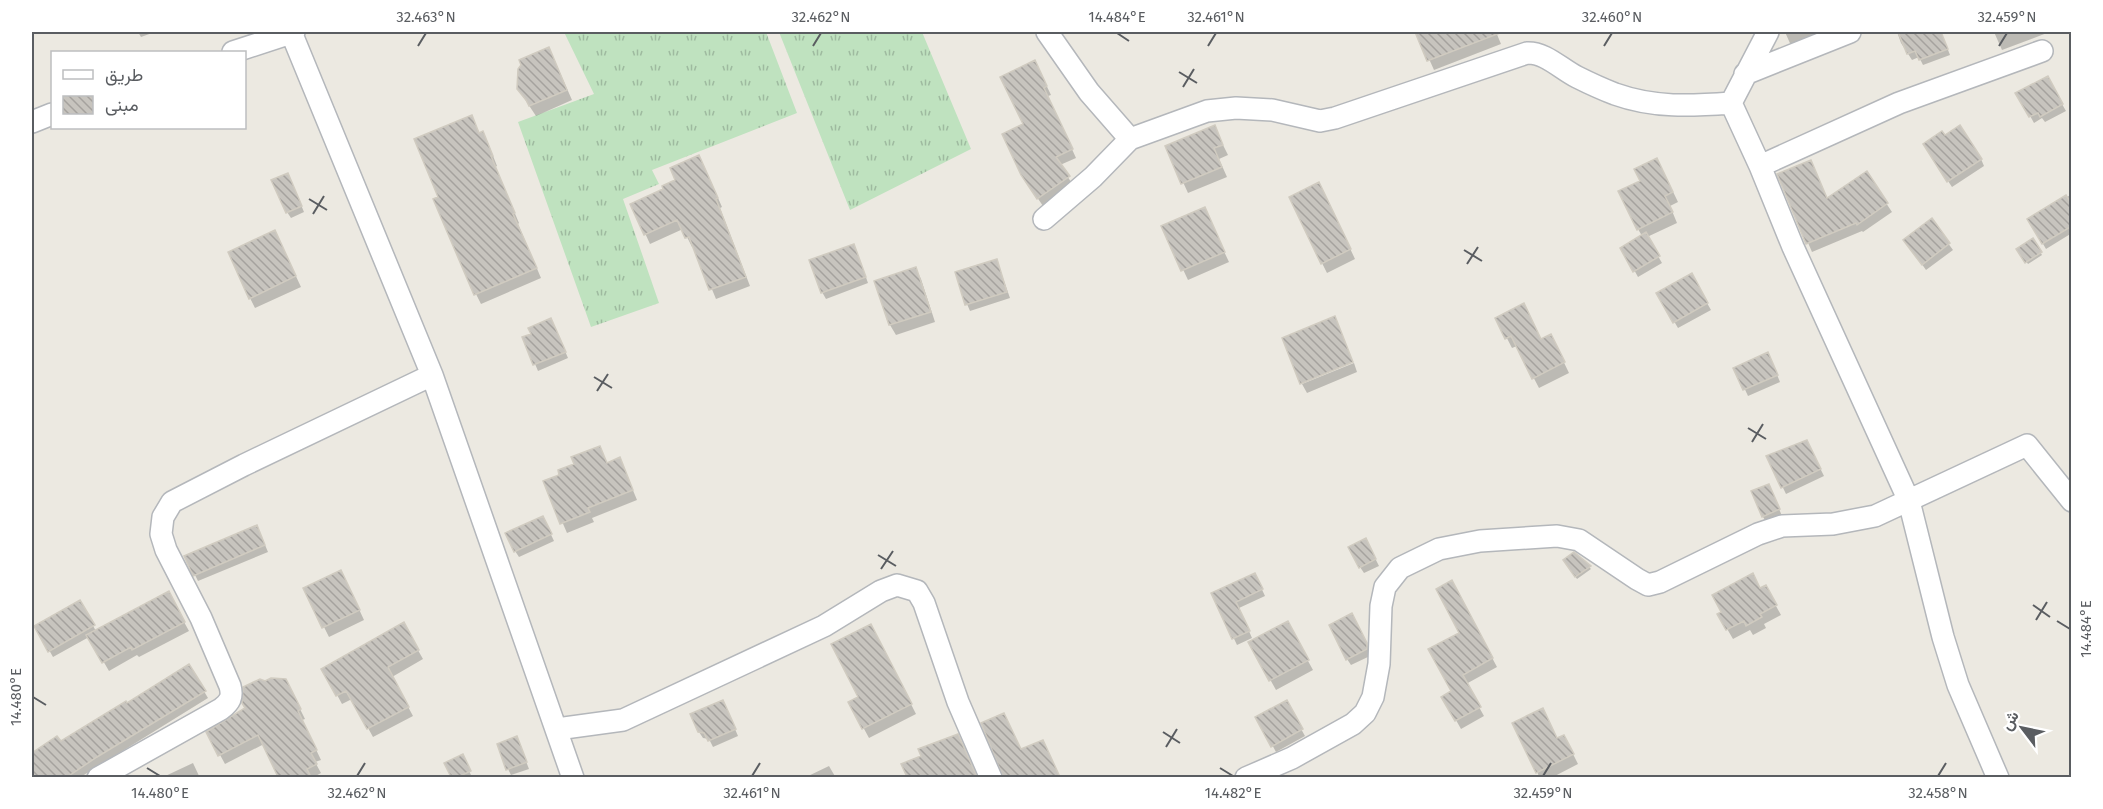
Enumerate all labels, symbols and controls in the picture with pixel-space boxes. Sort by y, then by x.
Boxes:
text: 32.463°N [396,8,456,26]
text: 32.462°N [791,8,851,26]
text: 14.484°E [1088,8,1146,26]
text: 32.461°N [1187,8,1245,26]
text: 32.460°N [1582,8,1642,26]
text: 32.459°N [1978,8,2036,26]
legend [51,51,246,129]
text: طريق [105,64,143,86]
text: مبنى [105,94,139,116]
text: 14.484°E [2077,600,2095,658]
text: 14.480°E [7,668,25,726]
north arrow [1992,698,2052,758]
text: ش [1997,707,2023,734]
text: 14.480°E [131,784,189,802]
text: 32.462°N [327,784,387,802]
text: 32.461°N [723,784,781,802]
text: 14.482°E [1205,784,1261,802]
text: 32.459°N [1514,784,1572,802]
text: 32.458°N [1908,784,1968,802]

